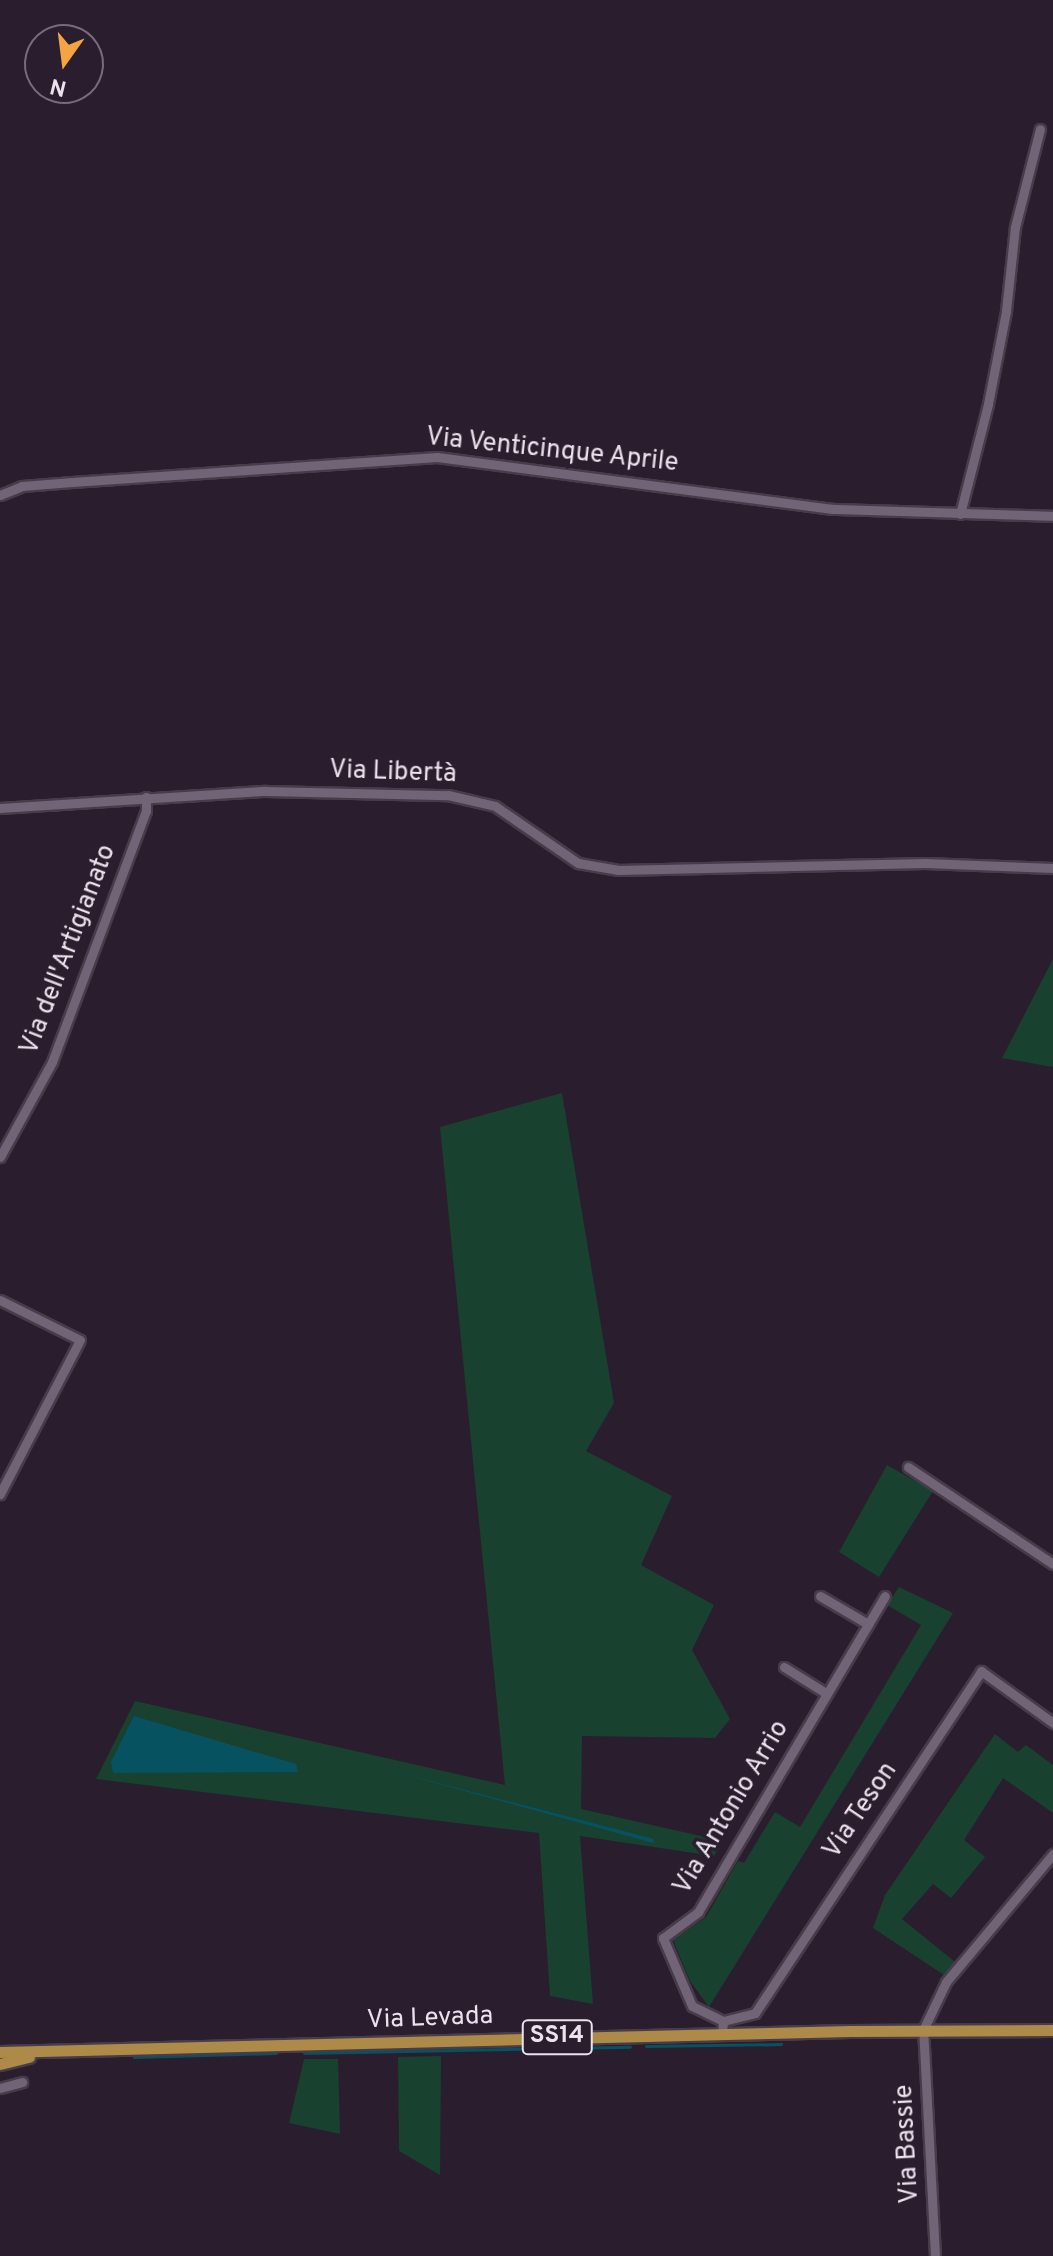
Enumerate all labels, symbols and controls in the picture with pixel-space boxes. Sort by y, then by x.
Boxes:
north arrow [24,24,104,104]
text: N [48,71,69,101]
street label: Via Venticinque Aprile [423,422,681,480]
street label: Via Libertà [329,755,457,791]
street label: Via dell'Artigianato [15,841,123,1059]
street label: Via Antonio Arrio [667,1714,797,1902]
street label: Via Teson [817,1756,905,1866]
street label: Via Levada [366,2001,494,2037]
road number: SS14 [521,2017,593,2057]
street label: Via Bassie [889,2084,927,2204]

